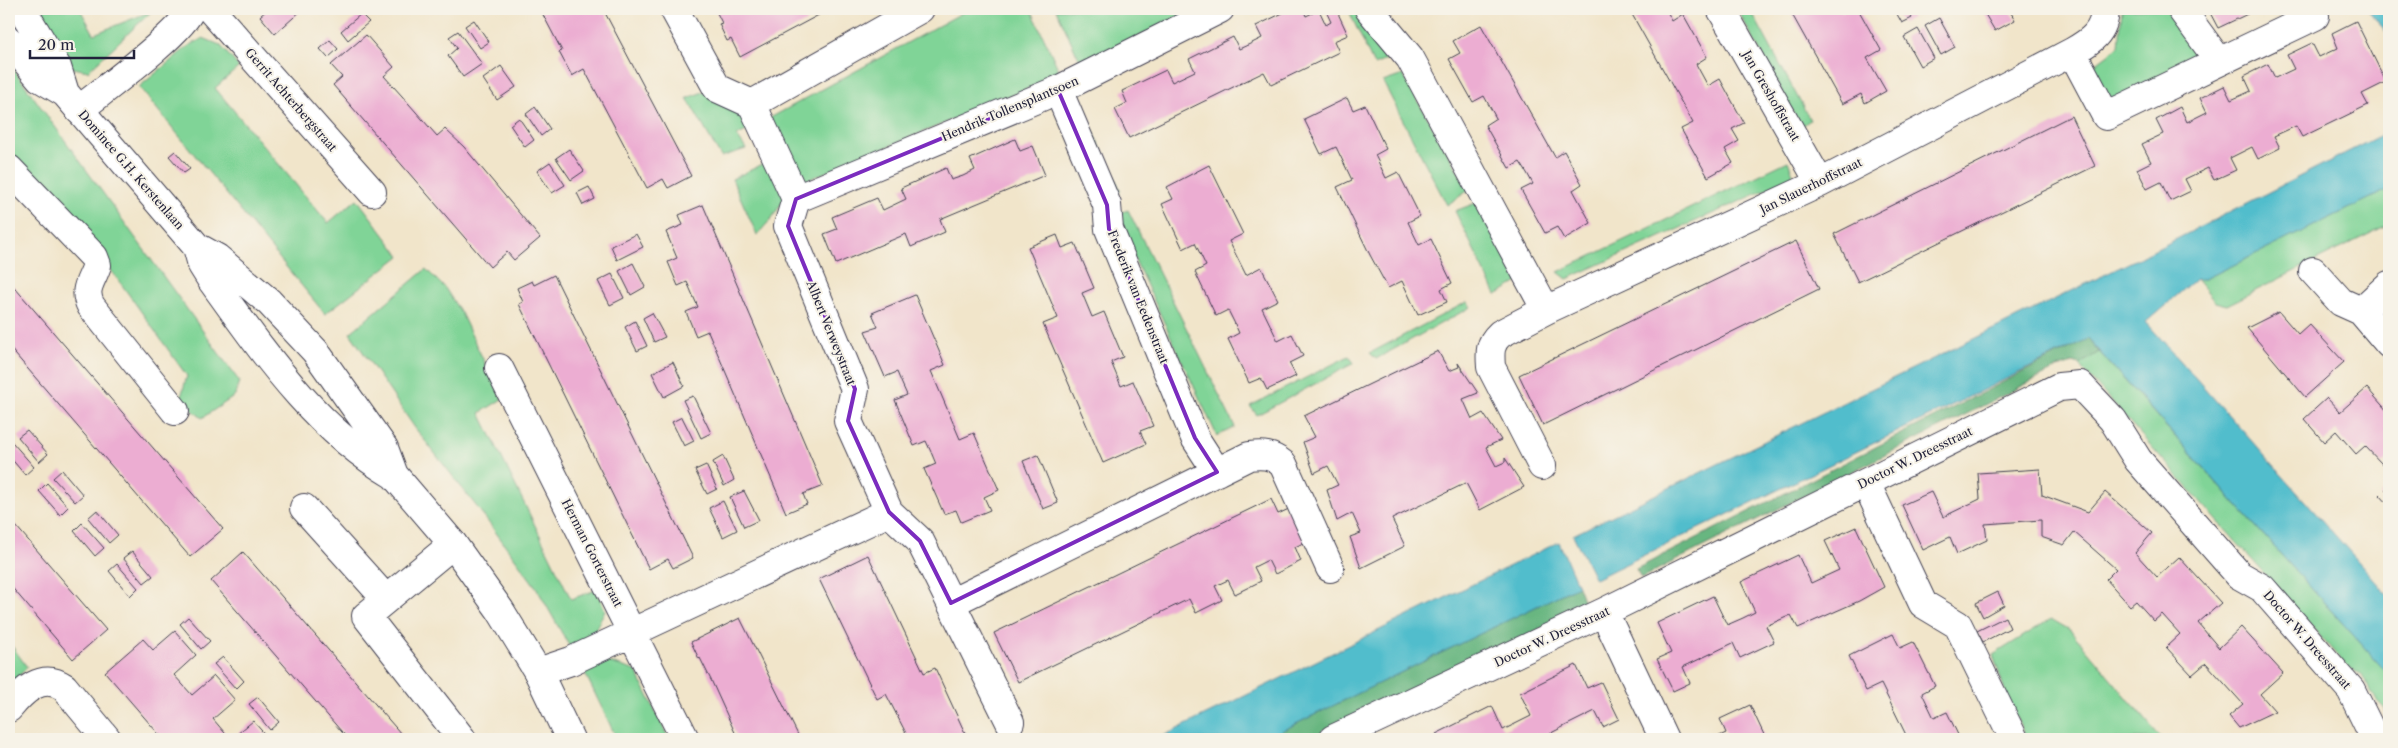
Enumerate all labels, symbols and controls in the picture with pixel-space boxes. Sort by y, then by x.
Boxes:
scale bar [30,28,134,60]
text: 20 m [38,35,74,54]
street label: Gerrit Achterbergstraat [242,45,341,155]
street label: Jan Greshoffstraat [1738,46,1804,144]
street label: Hendrik Tollensplantsoen [939,73,1081,144]
street label: Dominee G.H. Kerstenlaan [75,107,188,233]
street label: Jan Slauerhoffstraat [1755,154,1865,218]
street label: Frederik van Eedenstraat [1105,228,1172,366]
street label: Albert Verweystraat [803,277,860,388]
street label: Doctor W. Dreesstraat [1855,423,1975,492]
street label: Herman Gorterstraat [559,496,627,610]
street label: Doctor W. Dreesstraat [2260,587,2355,693]
street label: Doctor W. Dreesstraat [1492,603,1613,670]

